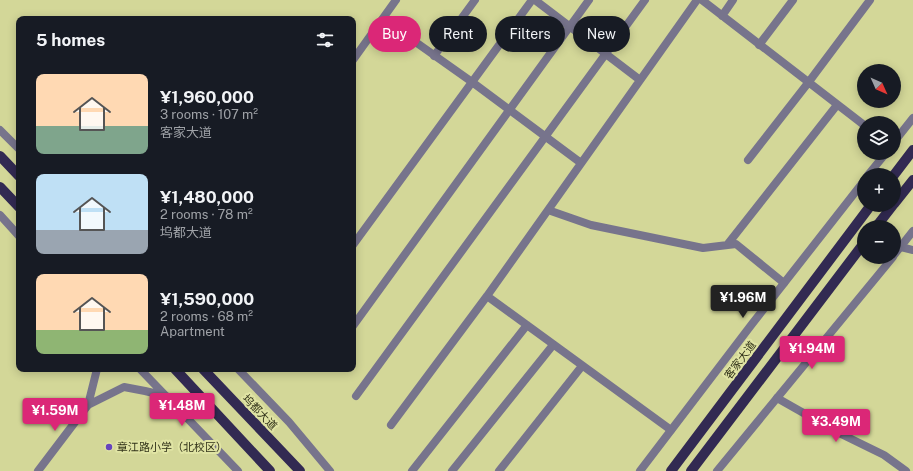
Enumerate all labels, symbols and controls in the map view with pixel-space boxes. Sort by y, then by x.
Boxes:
chip: Buy [368,16,421,52]
chip: Rent [429,16,487,52]
chip: Filters [495,16,565,52]
chip: New [573,16,630,52]
icon: filters [314,29,336,51]
text: 5 homes [36,30,105,50]
north arrow [857,64,901,108]
map controls [857,64,901,264]
text: ¥1,960,000 [160,87,254,107]
icon: home [68,90,116,138]
text: 3 rooms · 107 m² [160,107,258,122]
button: layers [857,116,901,160]
text: 客家大道 [160,125,212,140]
button: + [857,168,901,212]
text: ¥1,480,000 [160,187,254,207]
icon: home [68,190,116,238]
text: 2 rooms · 78 m² [160,207,253,222]
button: − [857,220,901,264]
text: 坞都大道 [160,225,212,240]
pin: ¥1.96M [710,285,776,319]
text: ¥1,590,000 [160,289,254,309]
icon: home [68,290,116,338]
text: ¥1.96M [720,290,766,305]
text: 2 rooms · 68 m² [160,309,253,324]
text: Apartment [160,324,225,339]
pin: ¥1.94M [779,336,845,370]
street label: 客家大道 [722,339,758,381]
text: ¥1.94M [789,341,835,356]
street label: 坞都大道 [240,392,280,432]
pin: ¥1.48M [149,393,215,427]
pin: ¥1.59M [22,398,88,432]
text: ¥1.48M [159,398,205,413]
text: ¥1.59M [32,403,78,418]
pin: ¥3.49M [803,409,869,443]
text: ¥3.49M [811,414,861,429]
place label: 章江路小学（北校区） [117,441,227,453]
marker: 章江路小学（北校区） [104,442,114,452]

